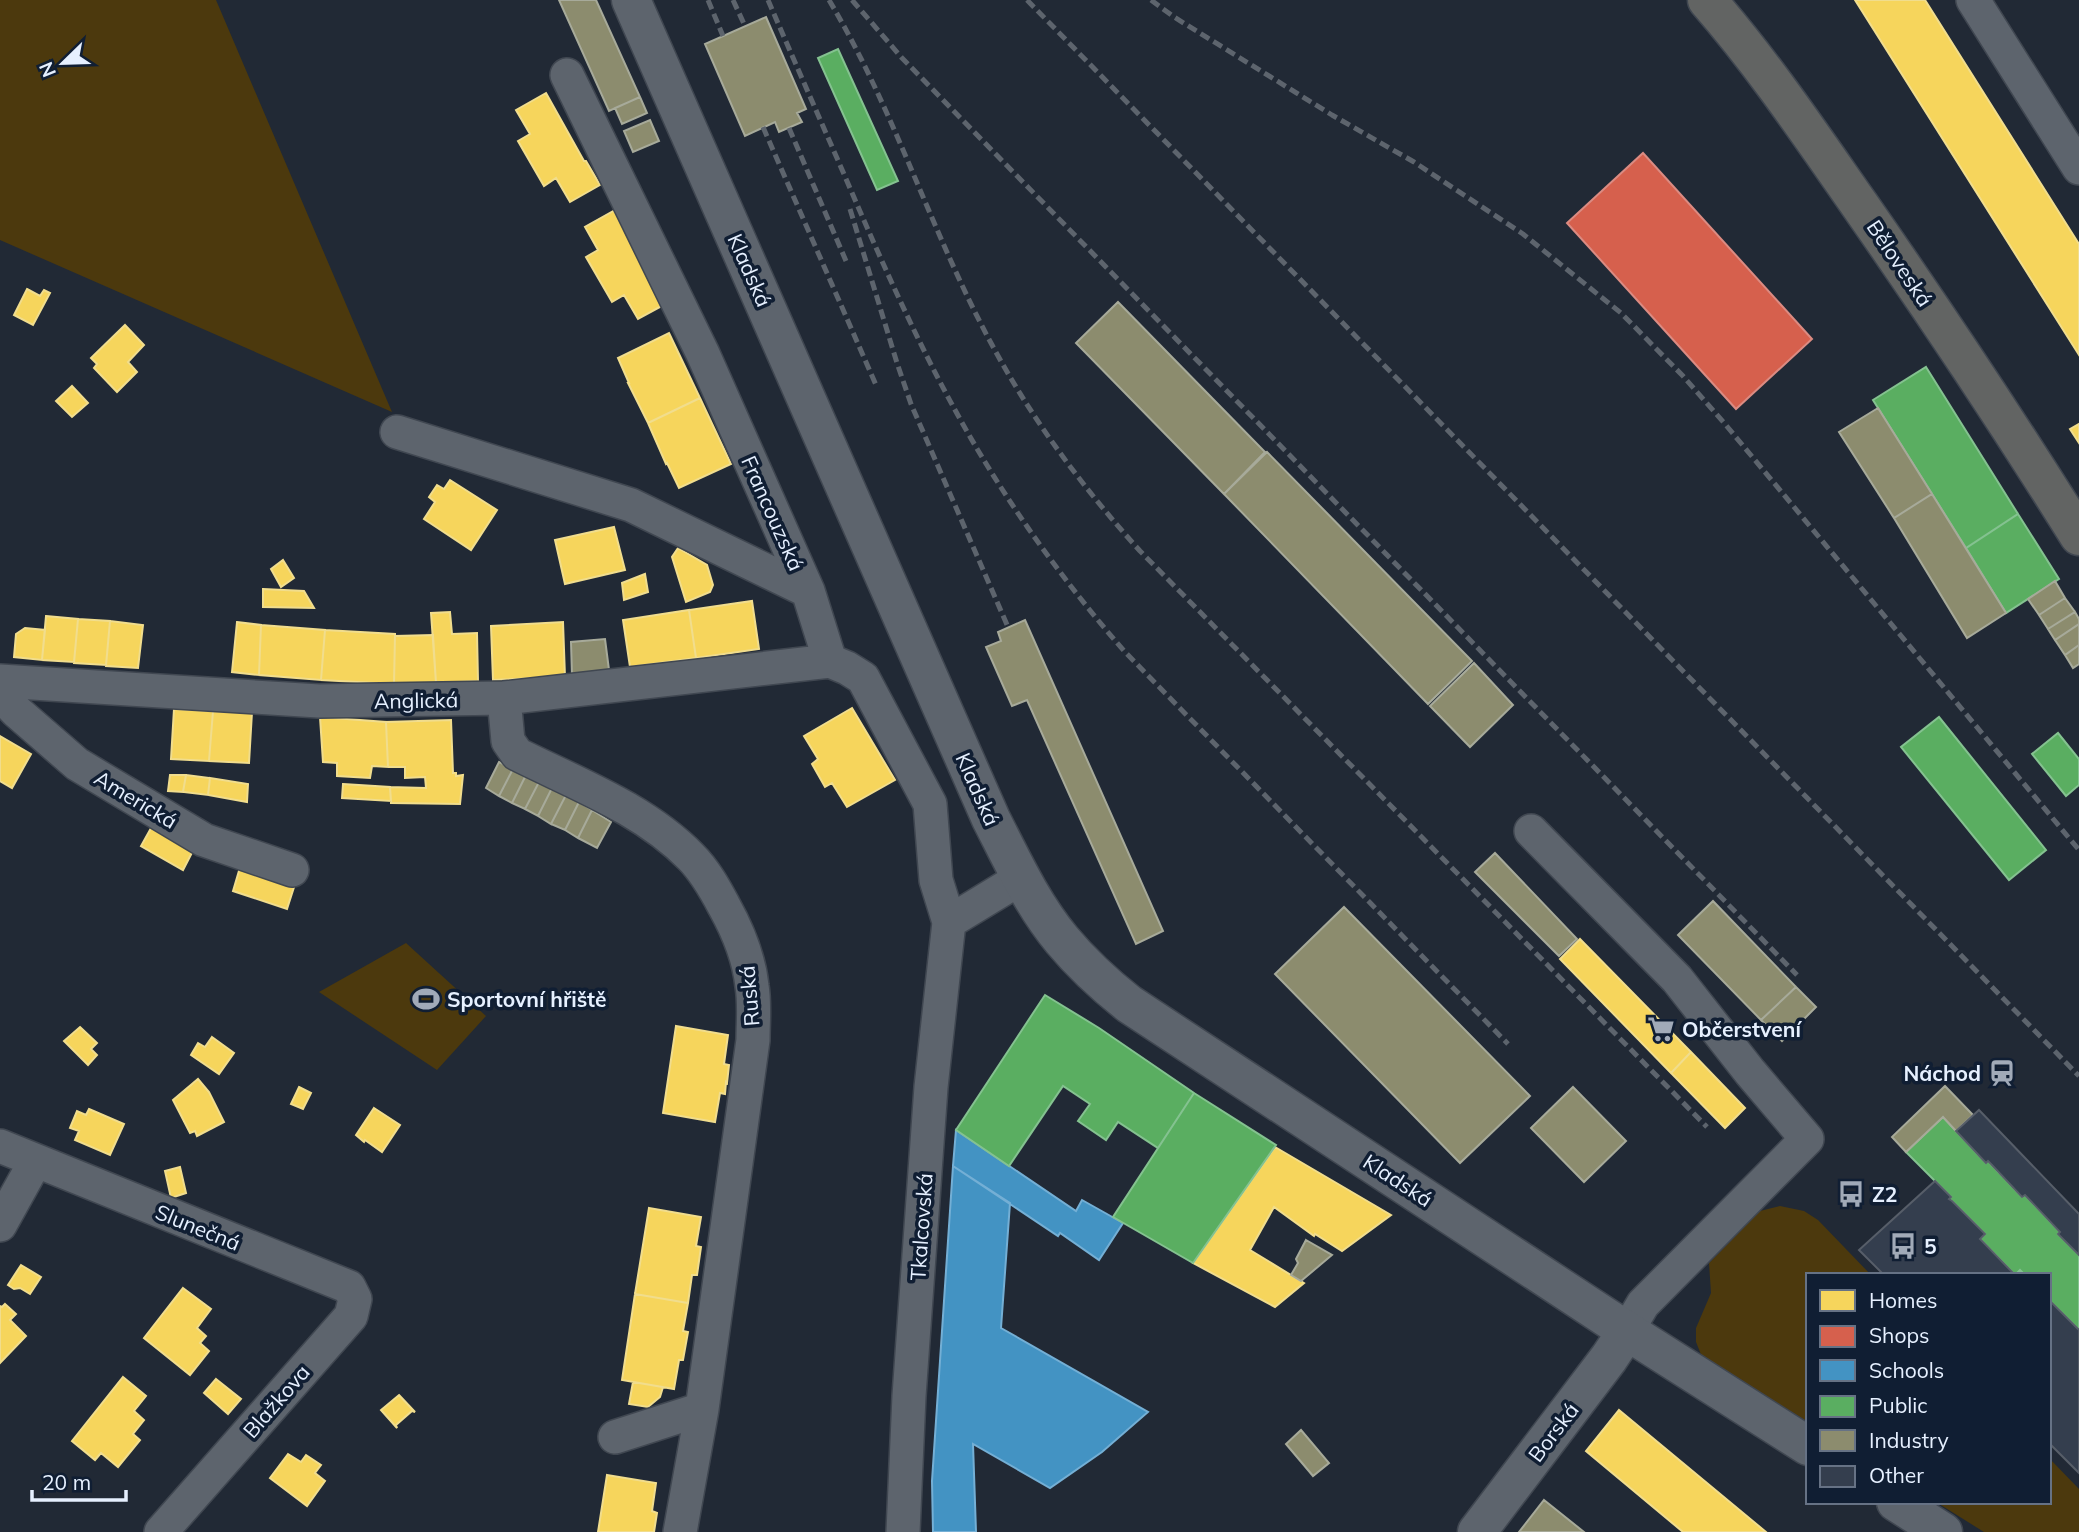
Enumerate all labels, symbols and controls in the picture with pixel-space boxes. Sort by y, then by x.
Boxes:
north arrow [28,28,98,98]
text: N [34,58,61,81]
street label: Běloveská [1862,215,1938,311]
street label: Kladská [722,229,778,311]
street label: Francouzská [736,452,810,574]
street label: Anglická [374,686,458,714]
street label: Kladská [950,748,1006,830]
street label: Americká [90,764,182,834]
street label: Ruská [733,965,765,1027]
sports icon: Sportovní hřiště [411,984,441,1014]
place label: Sportovní hřiště [447,986,606,1012]
supermarket icon: Občerstvení [1646,1014,1676,1044]
place label: Občerstvení [1682,1016,1803,1042]
station icon: Náchod [1987,1058,2017,1088]
place label: Náchod [1903,1060,1981,1086]
street label: Kladská [1358,1148,1438,1212]
street label: Tkalcovská [904,1172,938,1282]
bus stop icon: Z2 [1836,1179,1866,1209]
place label: Z2 [1872,1181,1897,1207]
street label: Slunečná [152,1198,244,1256]
bus stop icon: 5 [1888,1231,1918,1261]
place label: 5 [1924,1233,1937,1259]
legend [1806,1273,2051,1504]
text: Homes [1869,1287,1937,1313]
text: Shops [1869,1322,1929,1348]
text: Schools [1869,1357,1944,1383]
street label: Blažkova [237,1359,315,1443]
text: Public [1869,1392,1928,1418]
street label: Borská [1522,1397,1584,1467]
text: Industry [1869,1427,1949,1453]
scale bar [32,1458,126,1502]
text: Other [1869,1462,1924,1488]
text: 20 m [42,1469,91,1495]

